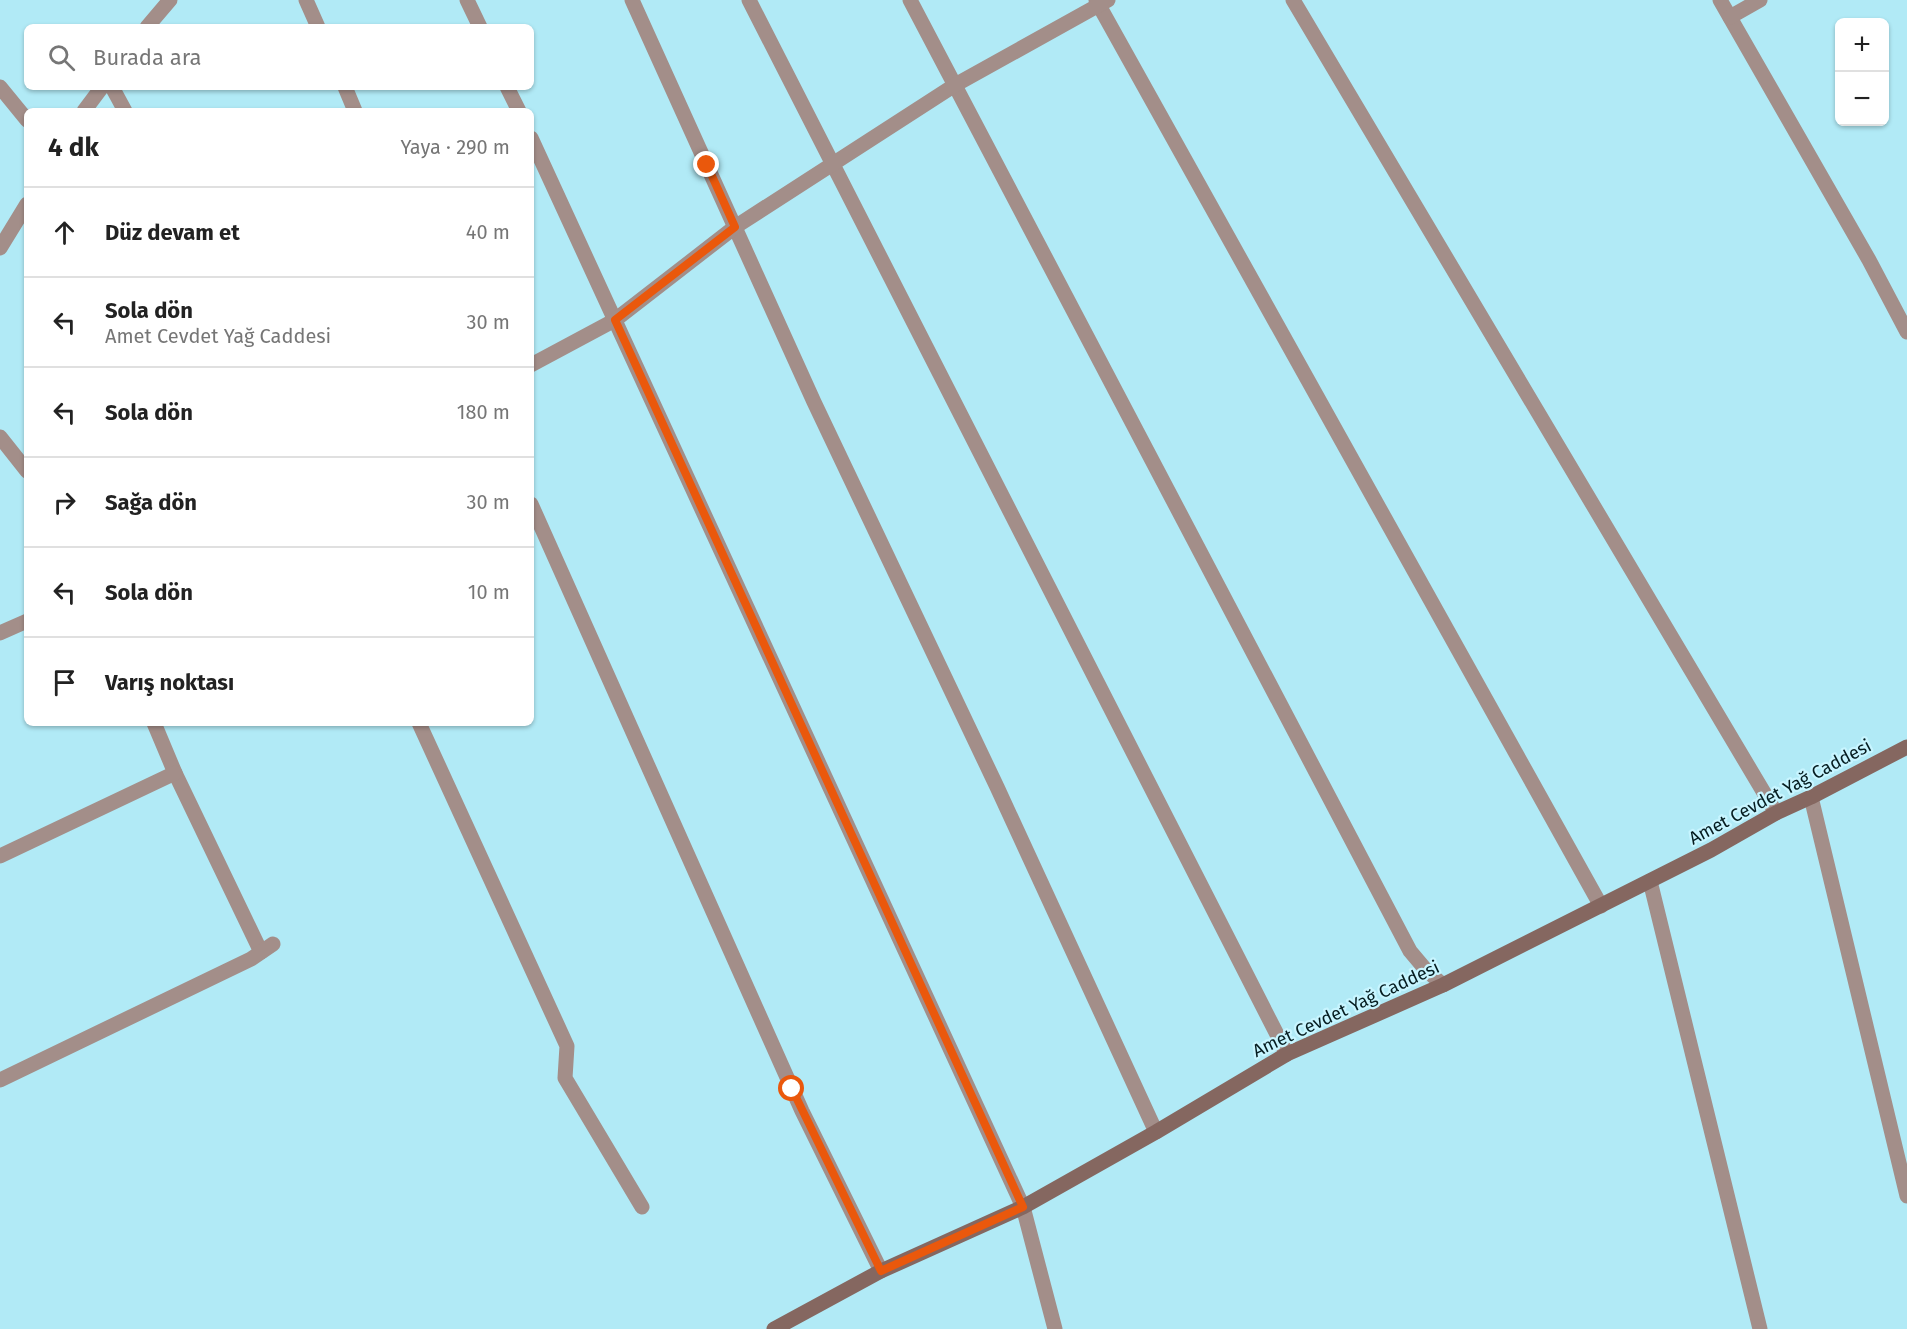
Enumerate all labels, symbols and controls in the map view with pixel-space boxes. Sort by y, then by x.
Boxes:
map controls [1835,18,1889,126]
button: + [1835,18,1889,72]
search box [24,24,534,90]
icon: search [45,41,78,74]
text: Burada ara [93,44,201,71]
button: − [1835,72,1889,126]
text: 4 dk [48,132,99,163]
text: Yaya · 290 m [400,135,510,159]
route end [693,151,719,177]
icon: ahead [48,216,81,249]
text: Düz devam et [105,219,240,246]
text: 40 m [466,220,510,244]
text: Sola dön [105,297,193,324]
icon: left [48,306,81,339]
text: 30 m [466,310,510,334]
text: Amet Cevdet Yağ Caddesi [105,324,331,348]
icon: left [48,396,81,429]
text: Sola dön [105,399,193,426]
text: 180 m [457,400,510,424]
icon: right [48,486,81,519]
text: Sağa dön [105,489,197,516]
text: 30 m [466,490,510,514]
icon: left [48,576,81,609]
text: Sola dön [105,579,193,606]
text: 10 m [468,580,510,604]
icon: arrive [48,666,81,699]
text: Varış noktası [105,669,234,696]
street label: Amet Cevdet Yağ Caddesi [1685,734,1875,850]
street label: Amet Cevdet Yağ Caddesi [1249,956,1443,1062]
route start [778,1075,804,1101]

